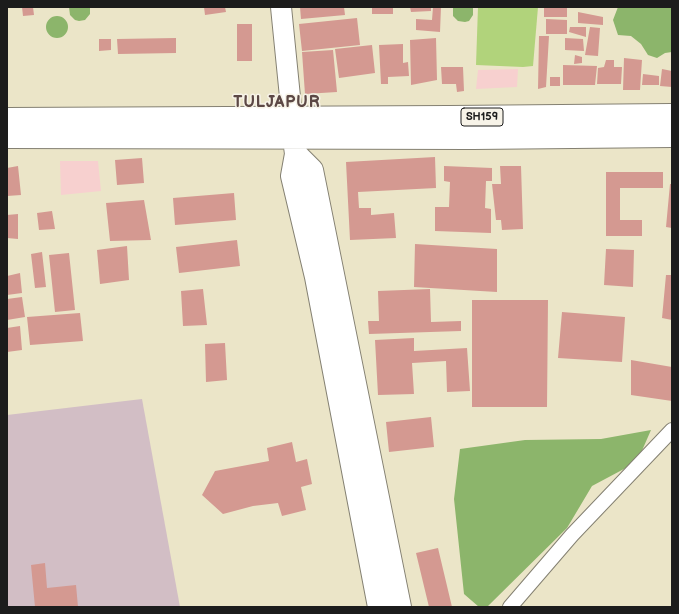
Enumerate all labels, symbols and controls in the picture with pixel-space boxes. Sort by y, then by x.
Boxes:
district label: TULJAPUR [233,93,321,113]
road number: SH159 [461,108,503,126]

